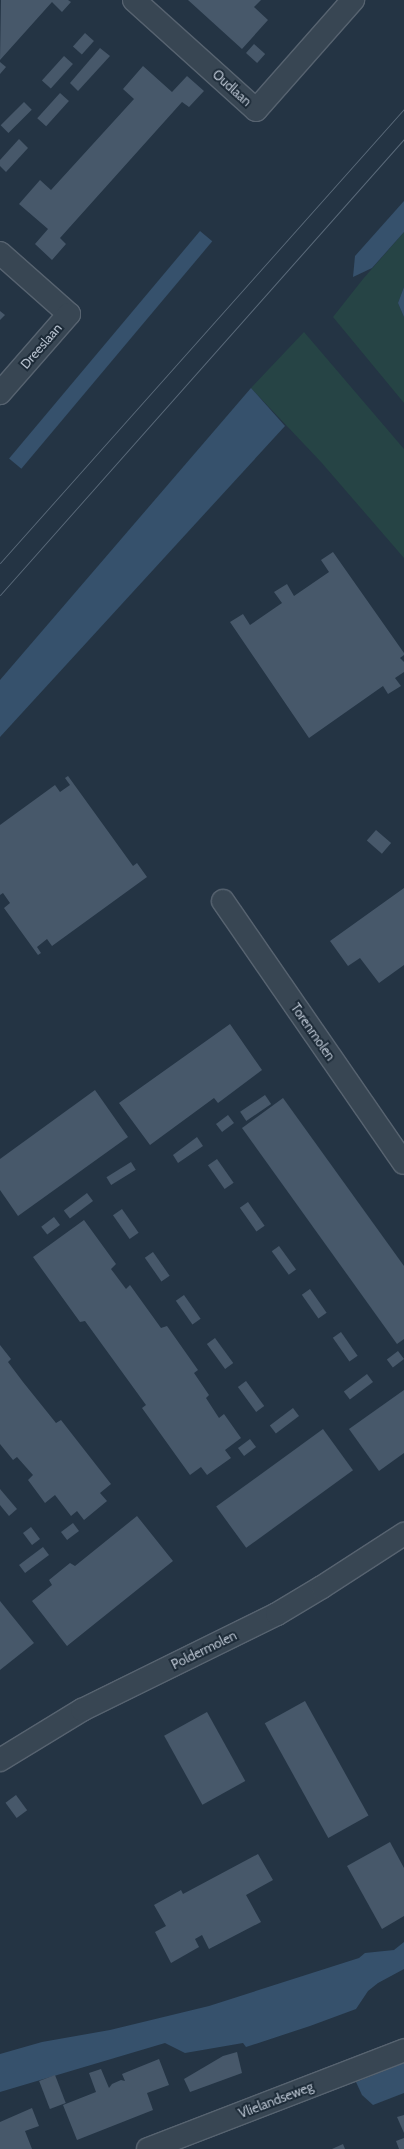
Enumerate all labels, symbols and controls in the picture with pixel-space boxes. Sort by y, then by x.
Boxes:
street label: Oudlaan [209,67,255,109]
street label: Dreeslaan [17,320,65,372]
street label: Torenmolen [288,1000,338,1064]
street label: Poldermolen [169,1627,239,1673]
street label: Vlielandseweg [236,2079,316,2121]

